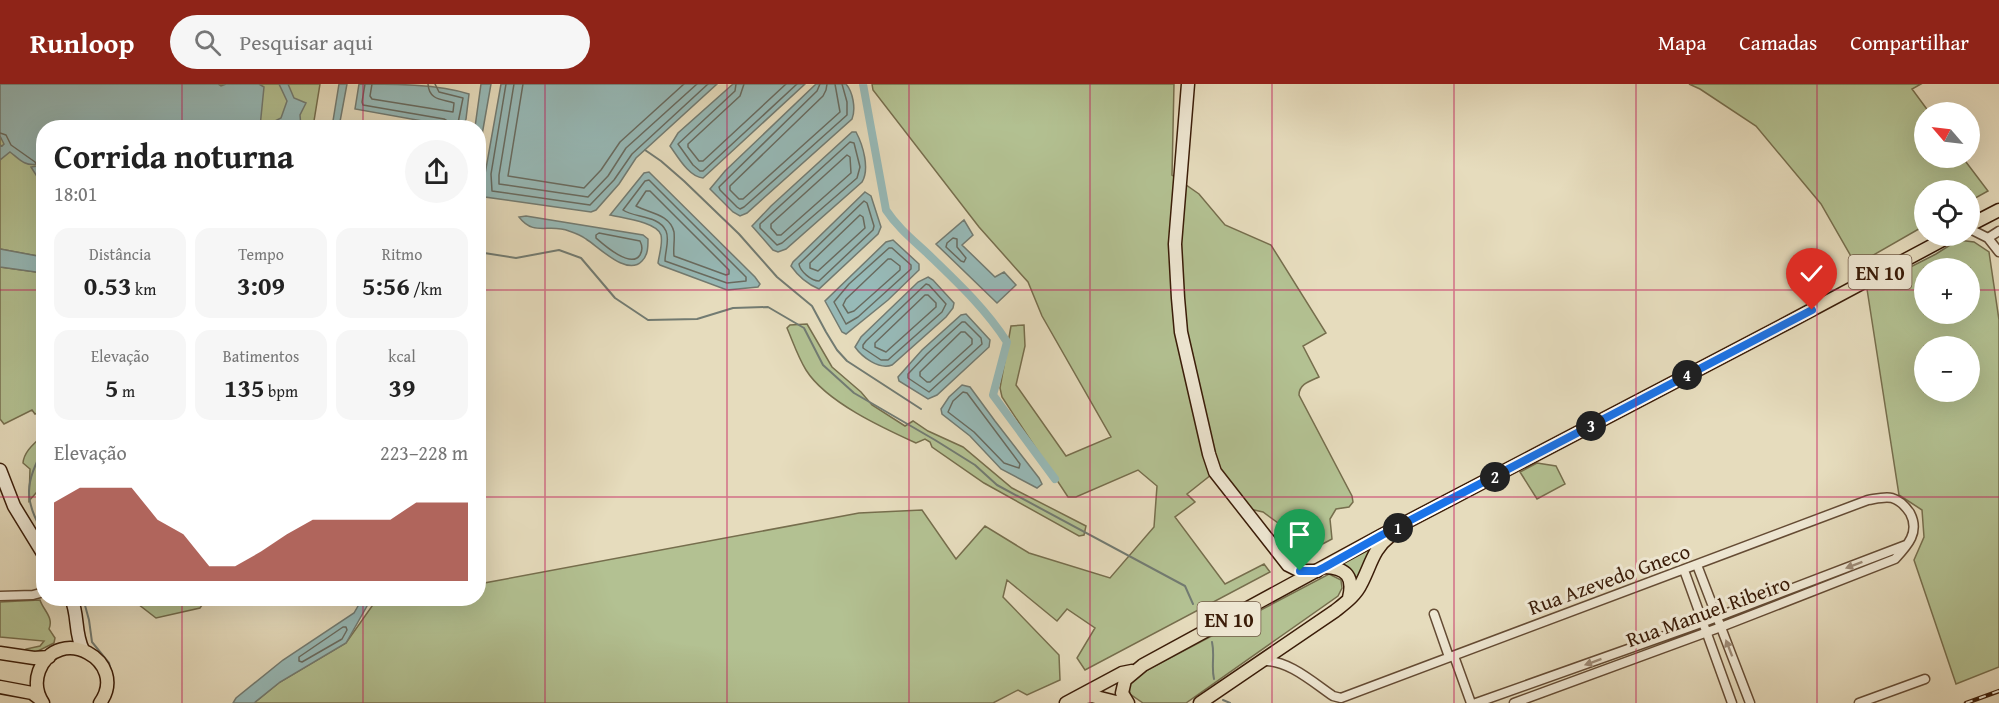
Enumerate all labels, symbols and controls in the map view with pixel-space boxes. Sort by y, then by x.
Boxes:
search box [170,15,590,69]
text: Runloop [30,22,134,63]
icon: search [191,26,224,59]
text: Pesquisar aqui [239,26,373,58]
text: Mapa [1658,27,1706,58]
text: Camadas [1739,27,1817,58]
text: Compartilhar [1850,27,1969,58]
north arrow [1914,102,1980,168]
map controls [1914,102,1980,402]
text: Corrida noturna [54,132,294,180]
button: share [405,140,468,203]
text: 18:01 [54,179,97,208]
button: locate [1914,180,1980,246]
text: Distância [89,242,151,266]
text: Tempo [238,242,284,266]
text: Ritmo [382,242,422,266]
pin [1786,248,1837,310]
road number: EN 10 [1848,255,1912,289]
icon: check [1795,257,1828,290]
button: + [1914,258,1980,324]
text: 0.53 [84,266,132,305]
text: 3:09 [237,266,285,305]
text: 5:56 [362,266,410,305]
text: km [132,277,156,301]
text: /km [410,277,442,301]
button: − [1914,336,1980,402]
text: Elevação [91,344,149,368]
text: Batimentos [223,344,299,368]
text: kcal [388,344,416,368]
pin: 4 [1672,360,1702,390]
text: 4 [1683,363,1691,387]
text: 5 [105,368,118,407]
text: 135 [224,368,264,407]
text: 39 [389,368,415,407]
text: m [118,379,135,403]
text: bpm [264,379,298,403]
pin: 3 [1576,411,1606,441]
text: 3 [1587,414,1595,438]
text: Elevação [54,438,127,467]
text: 223–228 m [380,438,468,467]
pin: 2 [1480,462,1510,492]
text: 2 [1491,465,1499,489]
pin [1274,509,1325,571]
pin: 1 [1383,513,1413,543]
text: 1 [1394,516,1402,540]
icon: arrive [1283,518,1316,551]
street label: Rua Azevedo Gneco [1524,535,1694,623]
one-way arrow [1845,560,1863,570]
street label: Rua Manuel Ribeiro [1622,567,1794,655]
road number: EN 10 [1198,602,1260,636]
one-way arrow [1724,639,1734,657]
one-way arrow [1584,657,1602,667]

